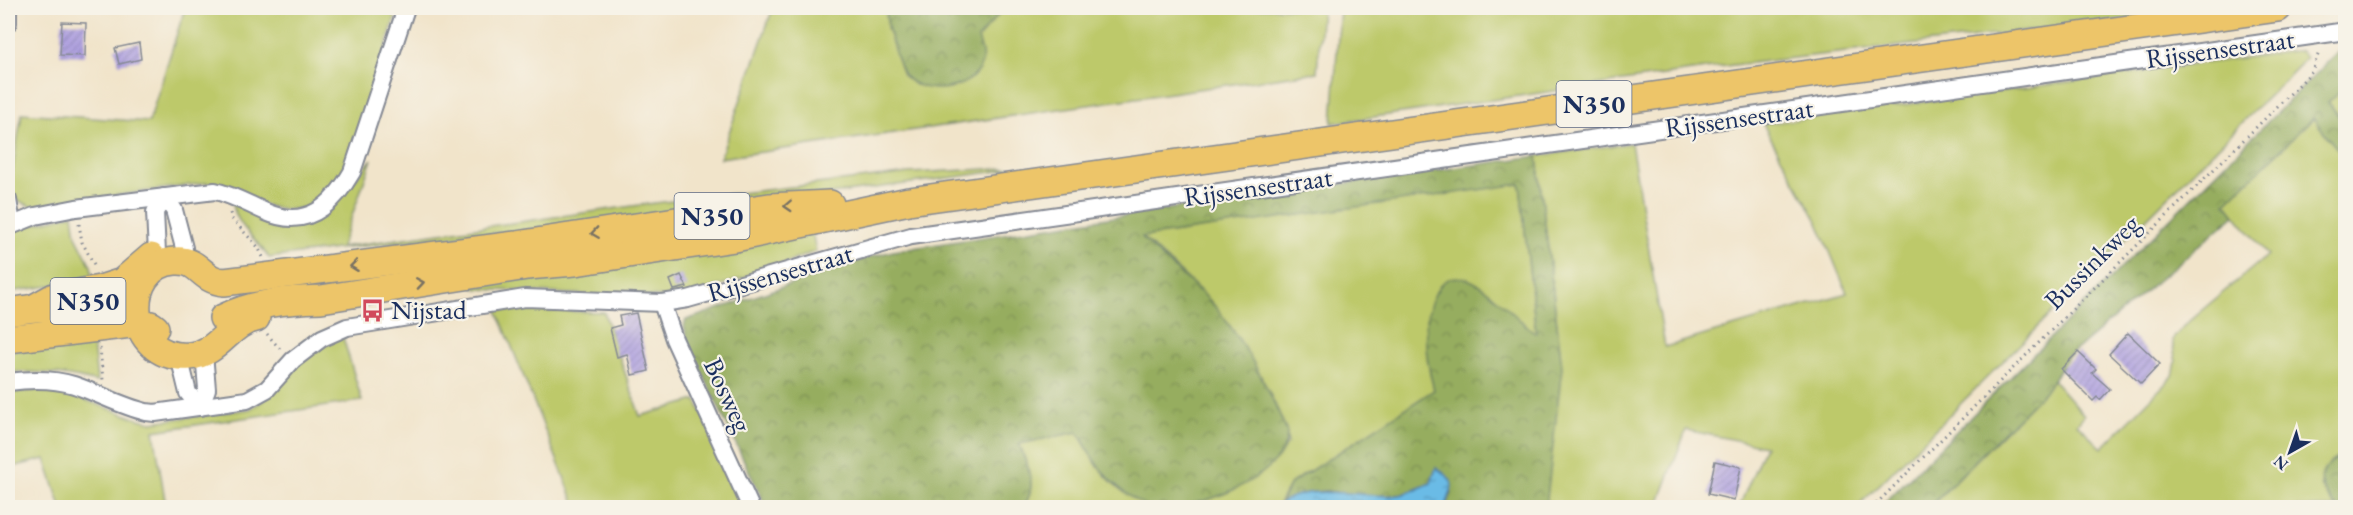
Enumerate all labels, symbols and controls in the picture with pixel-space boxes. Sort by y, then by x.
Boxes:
street label: Rijssensestraat [2143,21,2297,76]
road number: N350 [1556,81,1632,127]
street label: Rijssensestraat [1662,90,1816,145]
street label: Rijssensestraat [1181,159,1335,214]
road number: N350 [674,193,750,239]
one-way arrow [784,200,793,213]
street label: Bussinkweg [2036,206,2147,317]
one-way arrow [590,227,600,239]
street label: Rijssensestraat [703,235,857,310]
one-way arrow [349,259,358,272]
one-way arrow [414,277,424,290]
road number: N350 [50,278,125,324]
place label: Nijstad [391,292,467,327]
bus stop icon: Nijstad [360,297,386,323]
street label: Bosweg [696,352,761,438]
north arrow [2260,422,2320,482]
text: N [2269,451,2292,475]

